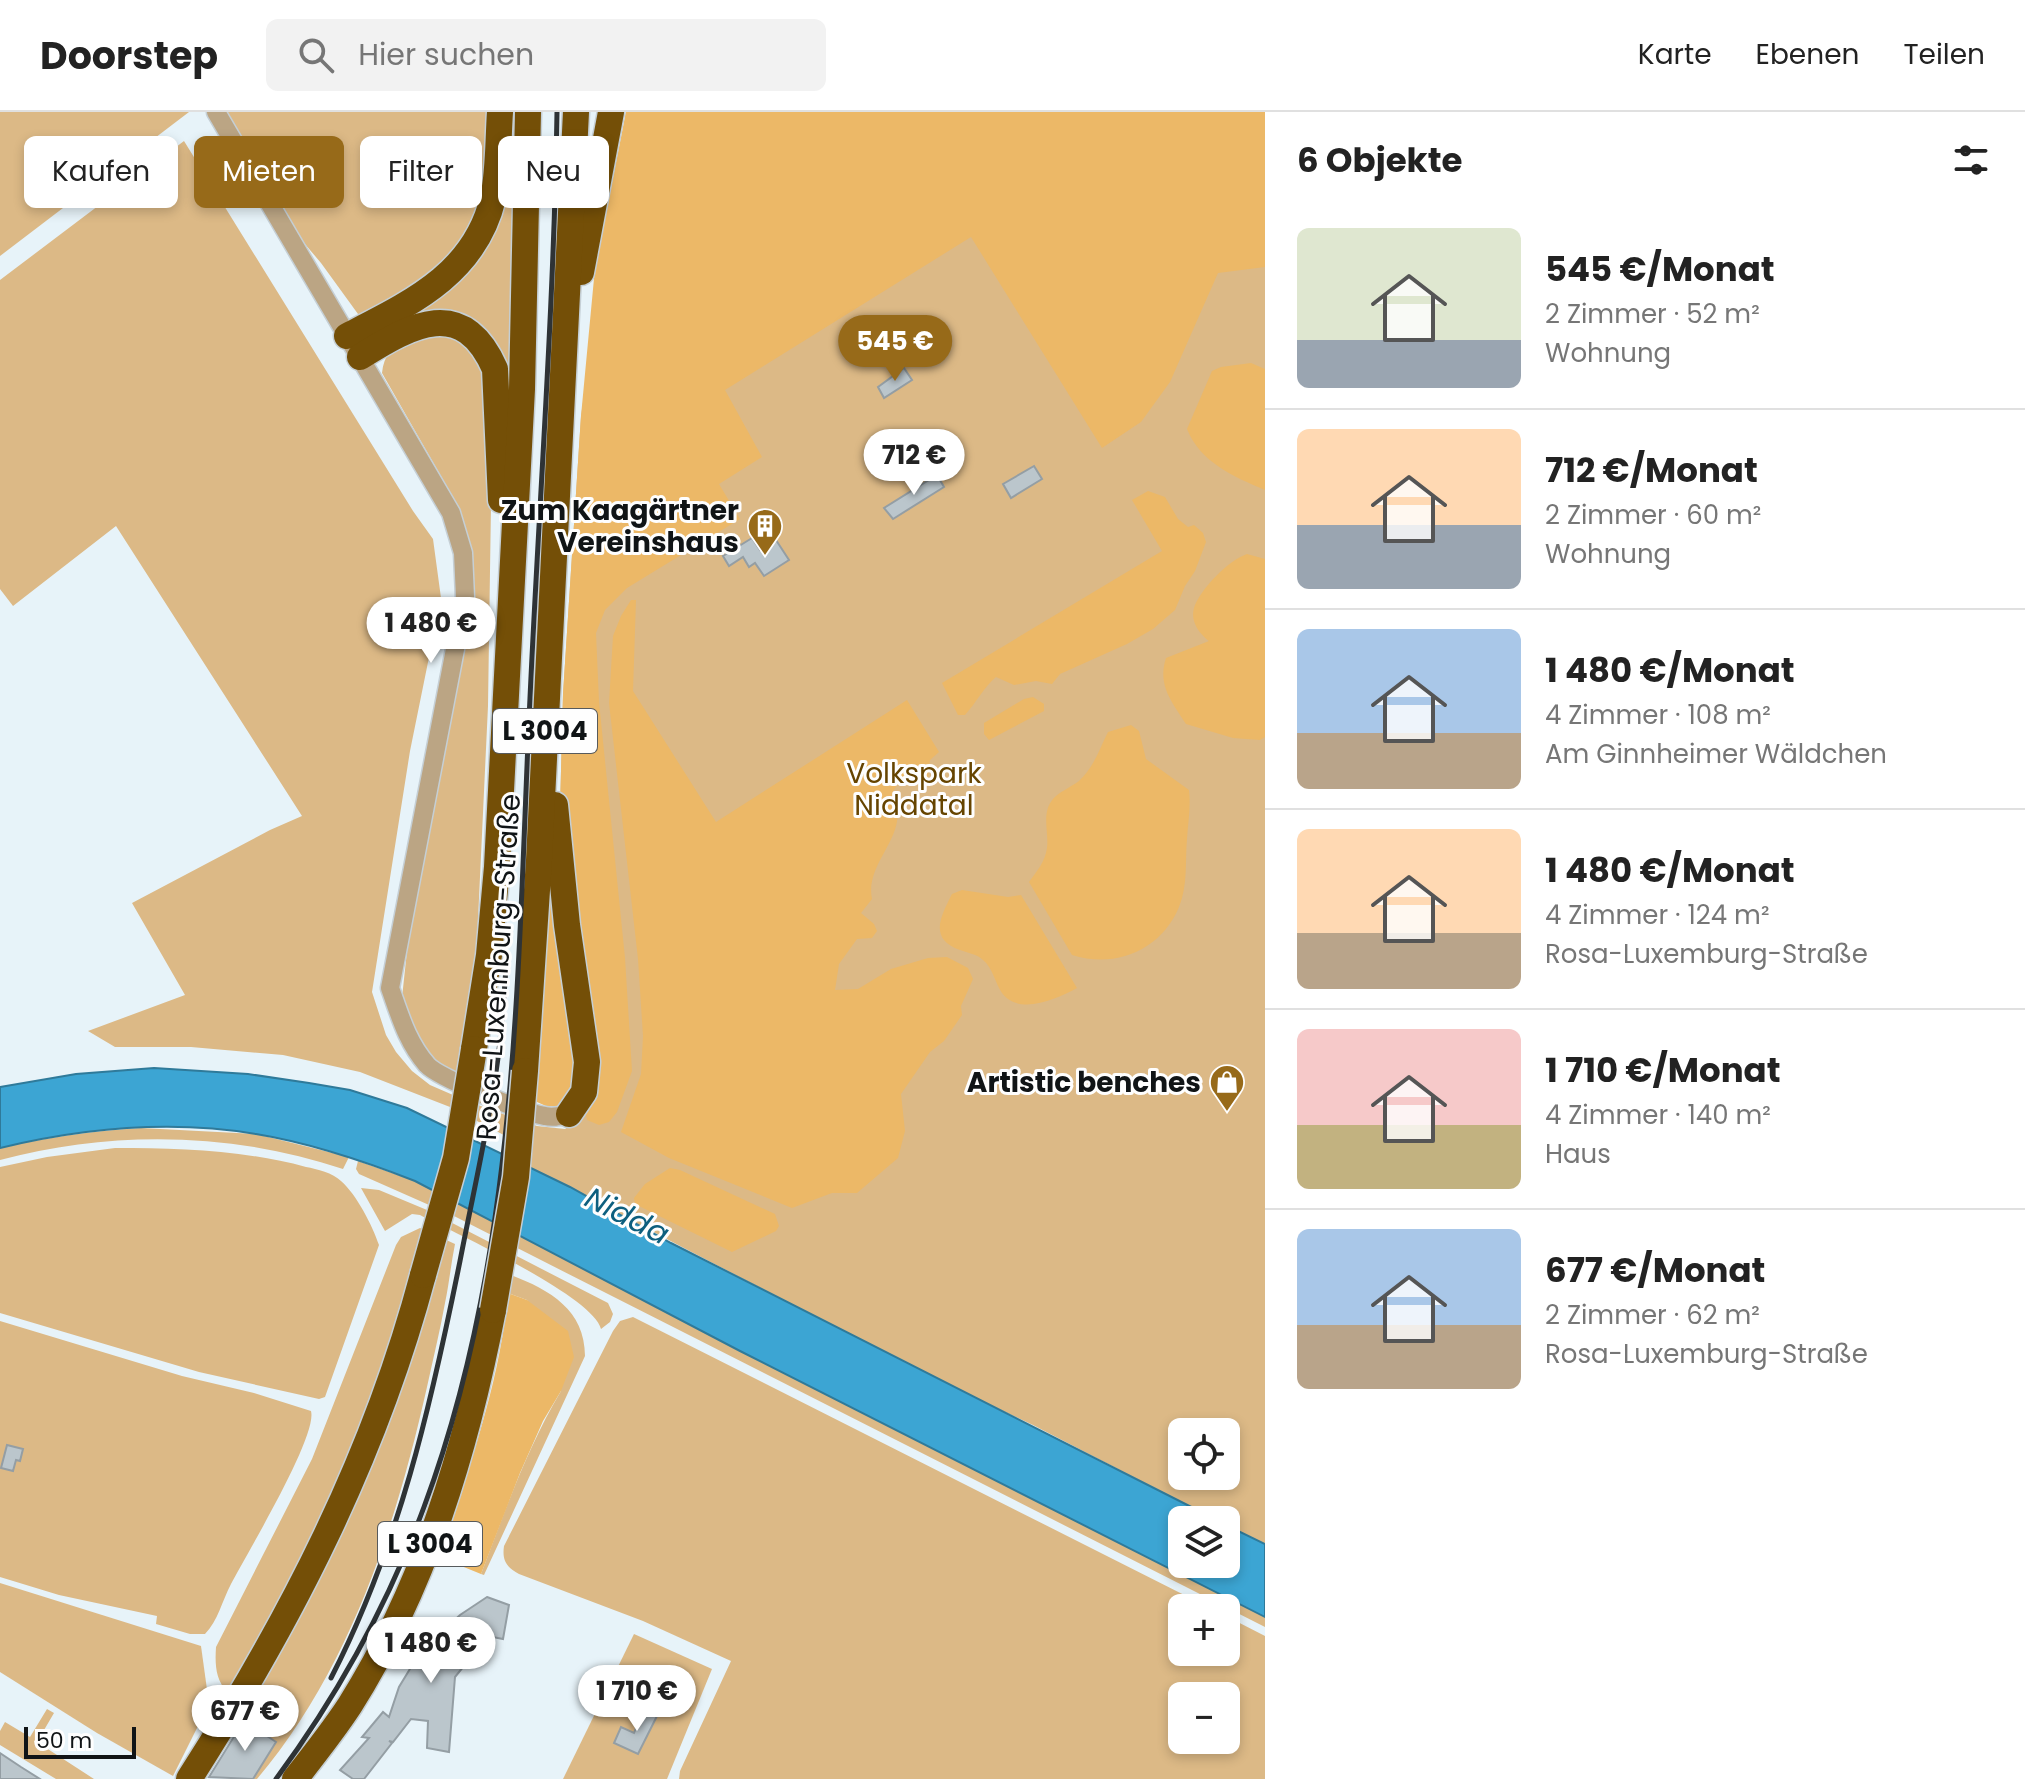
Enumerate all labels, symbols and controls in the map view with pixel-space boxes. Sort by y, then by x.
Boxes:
search box [266,19,826,91]
text: Doorstep [40,29,218,82]
icon: search [294,33,338,77]
text: Hier suchen [358,33,534,76]
text: Karte [1638,35,1712,74]
text: Ebenen [1756,35,1859,74]
text: Teilen [1903,35,1985,74]
chip: Kaufen [24,136,178,208]
chip: Mieten [194,136,344,208]
chip: Filter [360,136,482,208]
chip: Neu [498,136,609,208]
text: 6 Objekte [1297,136,1462,184]
icon: filters [1949,138,1993,182]
text: 545 €/Monat [1545,245,1775,293]
icon: home [1361,260,1457,356]
text: 2 Zimmer · 52 m² [1545,296,1760,332]
pin: 545 € [839,315,951,383]
text: 545 € [856,323,934,359]
text: Wohnung [1545,335,1671,371]
pin: 712 € [858,429,970,497]
text: 712 € [882,437,946,473]
text: 712 €/Monat [1545,446,1758,494]
icon: home [1361,461,1457,557]
place label: Zum Kaagärtner Vereinshaus [501,491,739,562]
text: 2 Zimmer · 60 m² [1545,497,1761,533]
building icon: Zum Kaagärtner Vereinshaus [746,507,784,557]
text: Wohnung [1545,536,1671,572]
pin: 1 480 € [357,597,505,665]
text: 1 480 € [385,605,477,641]
text: 1 480 €/Monat [1545,646,1795,694]
icon: home [1361,661,1457,757]
text: 4 Zimmer · 108 m² [1545,697,1771,733]
road number: L 3004 [493,709,597,753]
text: Am Ginnheimer Wäldchen [1545,736,1887,772]
park label: Volkspark Niddatal [846,754,982,825]
street label: Rosa-Luxemburg-Straße [467,792,530,1142]
text: 1 480 €/Monat [1545,846,1795,894]
icon: home [1361,861,1457,957]
text: 4 Zimmer · 124 m² [1545,897,1769,933]
text: Rosa-Luxemburg-Straße [1545,936,1868,972]
text: 1 710 €/Monat [1545,1046,1780,1094]
icon: home [1361,1061,1457,1157]
place label: Artistic benches [967,1063,1201,1102]
shop icon: Artistic benches [1208,1063,1246,1113]
text: 4 Zimmer · 140 m² [1545,1097,1771,1133]
text: Haus [1545,1136,1611,1172]
water label: Nidda [578,1176,677,1255]
text: 677 €/Monat [1545,1246,1765,1294]
icon: home [1361,1261,1457,1357]
text: 2 Zimmer · 62 m² [1545,1297,1760,1333]
text: Rosa-Luxemburg-Straße [1545,1336,1868,1372]
map controls [1168,1418,1240,1754]
button: locate [1168,1418,1240,1490]
button: layers [1168,1506,1240,1578]
road number: L 3004 [378,1522,482,1566]
button: + [1168,1594,1240,1666]
pin: 1 480 € [357,1617,505,1685]
text: 1 480 € [385,1625,477,1661]
pin: 1 710 € [563,1665,711,1733]
text: 1 710 € [596,1673,678,1709]
button: − [1168,1682,1240,1754]
pin: 677 € [189,1685,301,1753]
text: 677 € [210,1693,280,1729]
scale bar [24,1723,136,1759]
text: 50 m [36,1725,92,1756]

